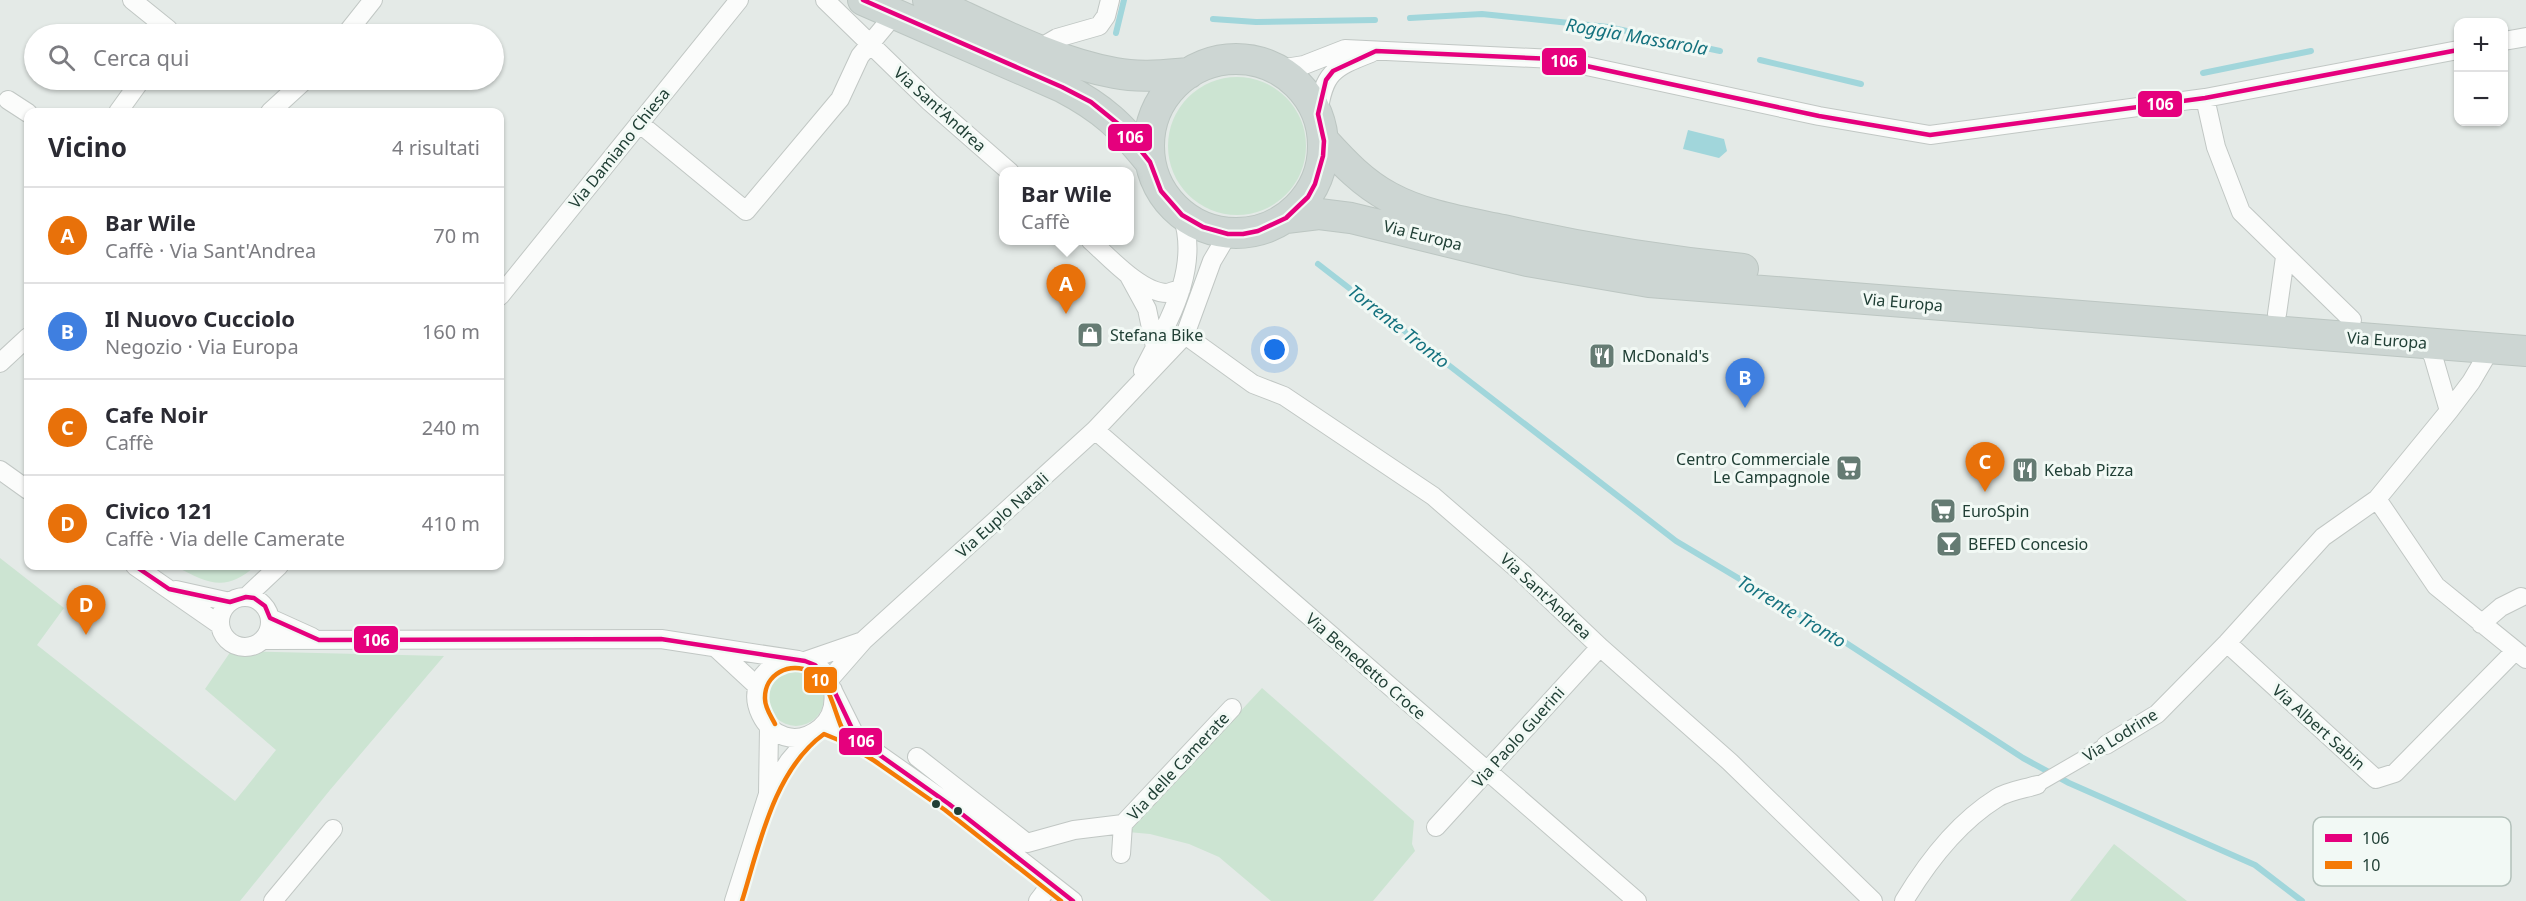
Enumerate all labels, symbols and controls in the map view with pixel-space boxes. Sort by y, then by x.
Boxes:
water label: Roggia Massarola [1564,12,1710,60]
map controls [2454,18,2508,126]
button: + [2454,18,2508,72]
search box [24,24,504,90]
icon: search [45,41,78,74]
text: Cerca qui [93,42,189,72]
line badge: 106 [1541,47,1587,76]
text: 106 [1550,50,1578,72]
street label: Via Sant'Andrea [889,62,991,156]
button: − [2454,72,2508,126]
street label: Via Damiano Chiesa [564,83,674,213]
line badge: 106 [2137,90,2183,118]
text: 106 [2146,93,2174,115]
line badge: 106 [1107,123,1153,152]
text: 106 [1116,126,1144,148]
text: Vicino [48,129,127,165]
text: 4 risultati [392,134,480,161]
popup [999,167,1134,245]
text: Bar Wile [1021,178,1112,208]
text: Bar Wile [105,207,196,237]
text: Caffè [1021,208,1070,235]
street label: Via Europa [1381,215,1465,255]
text: A [61,222,74,249]
text: 70 m [433,222,480,249]
text: Caffè · Via Sant'Andrea [105,237,316,264]
pin: A [1046,264,1086,314]
water label: Torrente Tronto [1343,279,1455,373]
street label: Via Europa [1862,288,1944,316]
text: Il Nuovo Cucciolo [105,303,295,333]
text: B [61,318,74,345]
text: 160 m [422,318,480,345]
shop icon: Stefana Bike [1075,320,1105,350]
place label: Stefana Bike [1110,324,1203,346]
street label: Via Europa [2346,326,2428,354]
text: Negozio · Via Europa [105,333,299,360]
your location [1260,335,1289,364]
restaurant icon: McDonald's [1587,341,1617,371]
place label: McDonald's [1622,345,1709,367]
pin: B [1726,358,1764,408]
text: Cafe Noir [105,399,208,429]
text: C [61,414,74,441]
text: 240 m [422,414,480,441]
text: Caffè [105,429,154,456]
pin: C [1966,442,2004,492]
place label: Centro Commerciale Le Campagnole [1676,448,1830,488]
supermarket icon: Centro Commerciale Le Campagnole [1834,453,1864,483]
restaurant icon: Kebab Pizza [2010,455,2040,485]
place label: Kebab Pizza [2044,459,2134,481]
street label: Via Euplo Natali [951,467,1053,563]
text: Civico 121 [105,495,213,525]
supermarket icon: EuroSpin [1928,496,1958,526]
place label: EuroSpin [1962,500,2029,522]
text: D [60,510,75,537]
text: 410 m [422,510,480,537]
text: Caffè · Via delle Camerate [105,525,345,552]
bar icon: BEFED Concesio [1934,529,1964,559]
place label: BEFED Concesio [1968,533,2088,555]
street label: Via Sant'Andrea [1496,548,1596,644]
water label: Torrente Tronto [1733,569,1851,653]
pin: D [66,586,106,635]
street label: Via Benedetto Croce [1301,608,1431,724]
line badge: 106 [353,625,399,654]
text: 106 [362,629,390,651]
line badge: 10 [803,666,838,694]
text: 10 [811,669,829,691]
street label: Via Albert Sabin [2268,679,2370,775]
street label: Via Paolo Guerini [1467,682,1569,792]
street label: Via Lodrine [2078,703,2162,767]
street label: Via delle Camerate [1122,707,1234,825]
line badge: 106 [838,727,883,756]
text: 106 [847,730,875,752]
unlabelled marker [930,798,942,810]
unlabelled marker [952,805,964,817]
legend [2313,817,2511,886]
text: 106 [2362,827,2389,849]
text: 10 [2362,854,2380,876]

